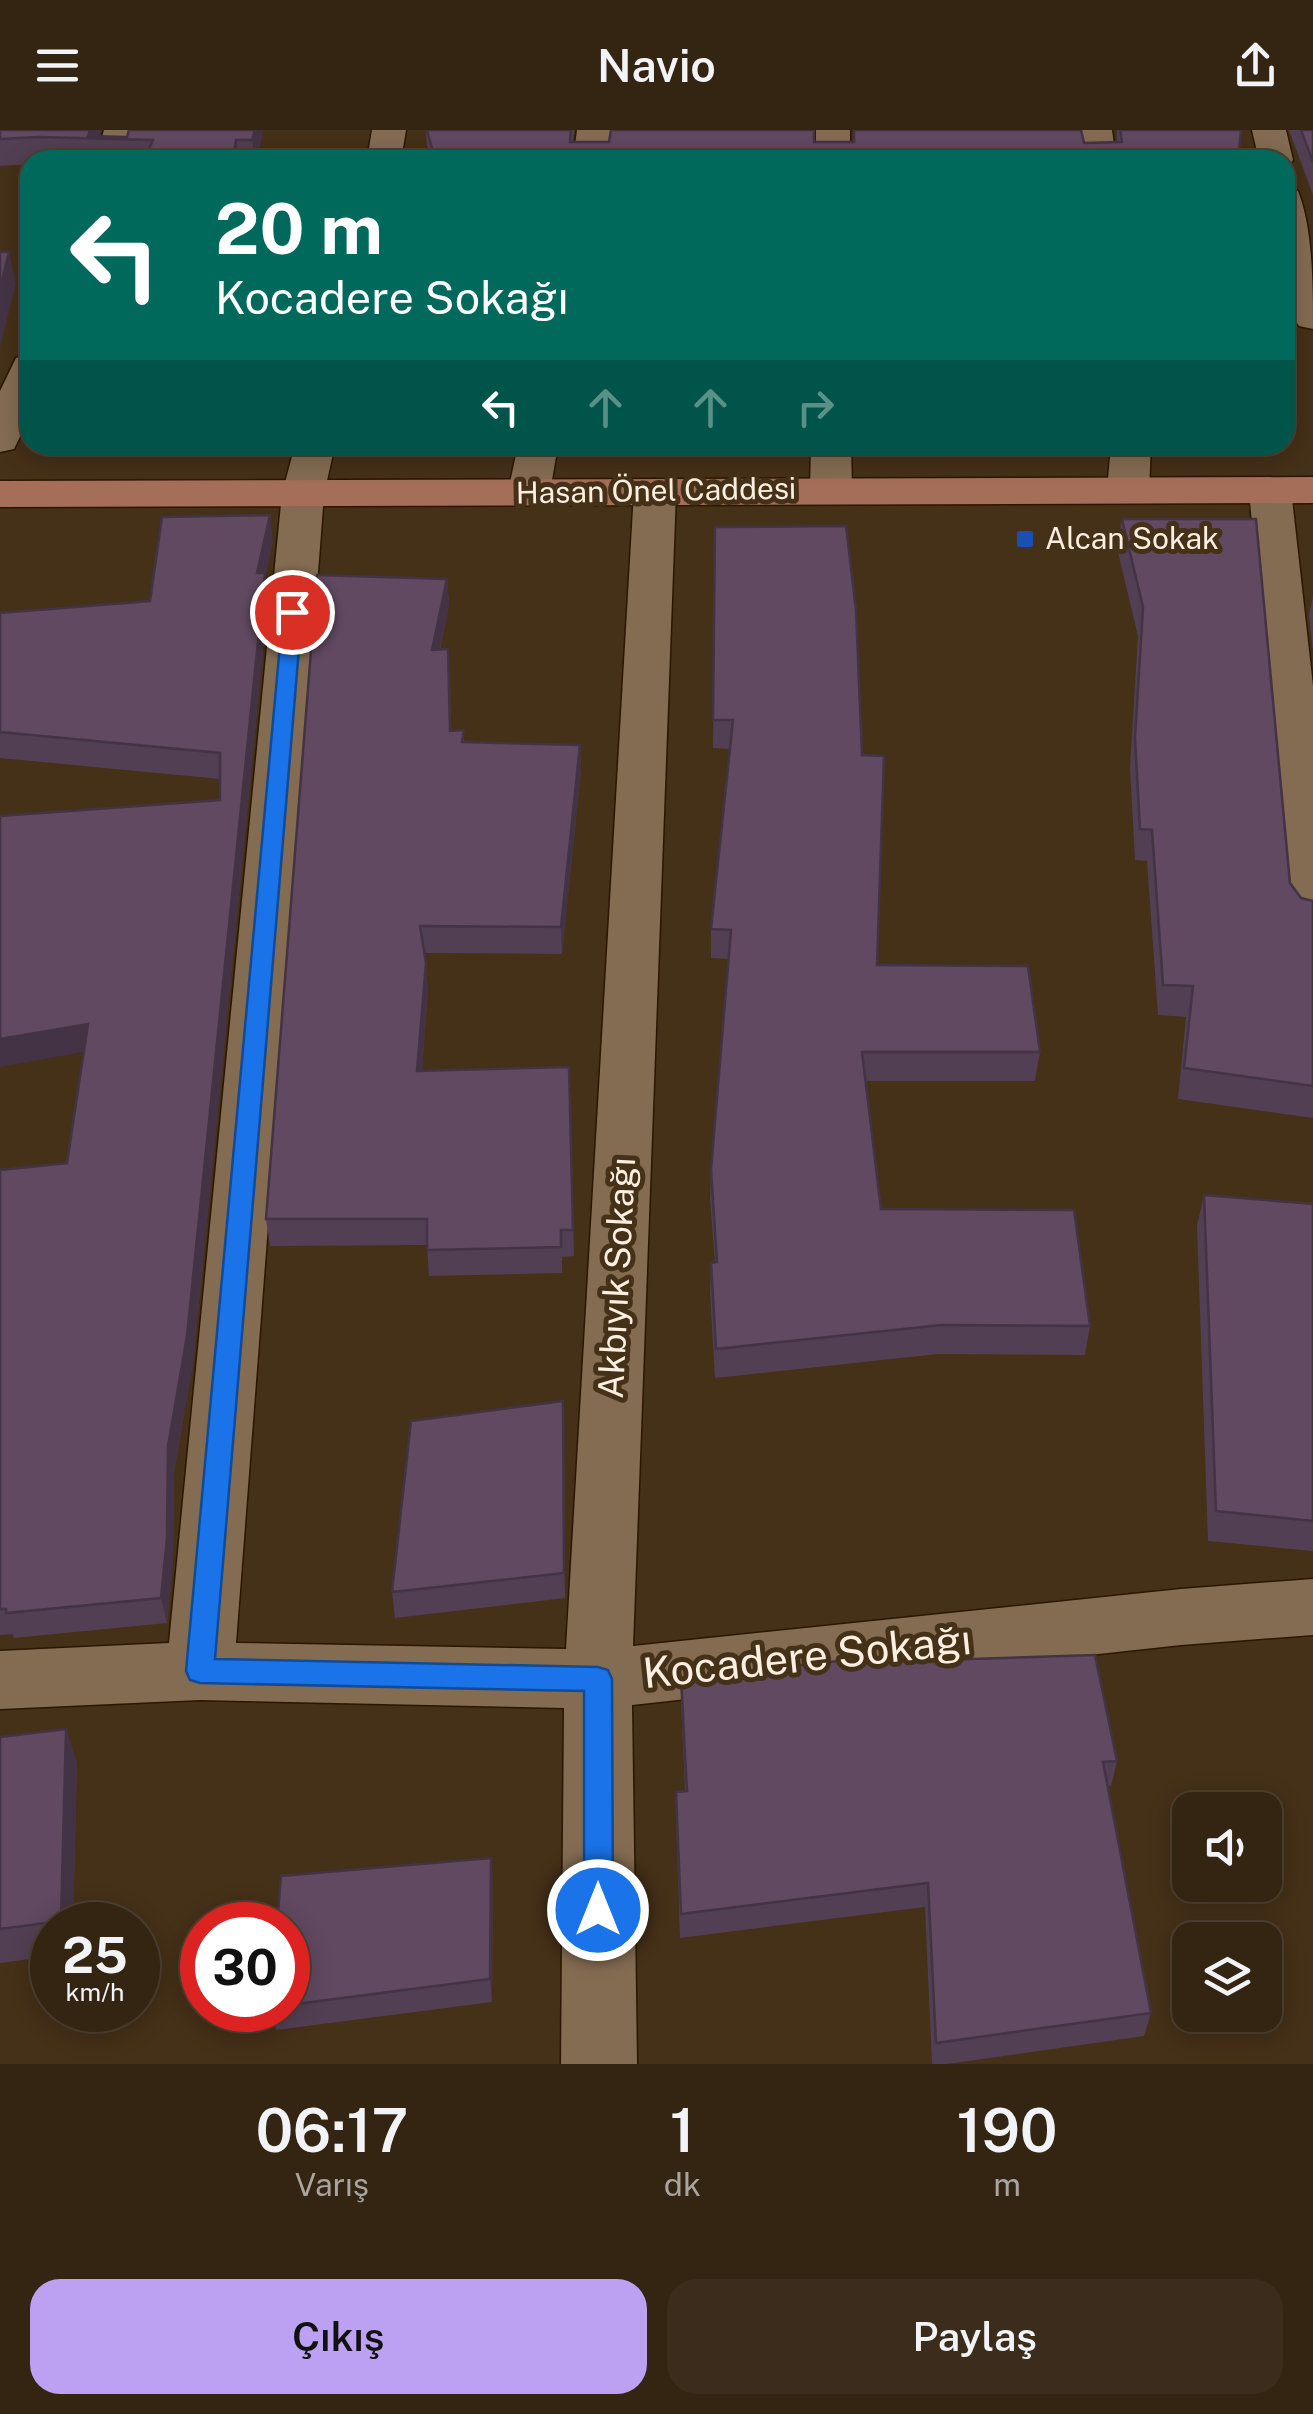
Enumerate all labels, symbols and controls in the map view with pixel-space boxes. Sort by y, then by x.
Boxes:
icon: menu [30,38,85,93]
icon: share [1228,38,1283,93]
text: Navio [597,39,716,92]
text: 20 m [215,187,383,270]
icon: left [50,190,180,320]
text: Kocadere Sokağı [215,271,569,324]
icon: left [473,380,528,435]
icon: ahead [578,380,633,435]
icon: ahead [683,380,738,435]
icon: right [788,380,843,435]
street label: Hasan Önel Caddesi [515,470,796,510]
place label: Alcan Sokak [1045,520,1219,556]
marker: Alcan Sokak [1014,528,1036,550]
pin [250,570,335,655]
icon: arrive [265,585,320,640]
street label: Akbıyık Sokağı [590,1156,643,1400]
street label: Kocadere Sokağı [640,1614,974,1697]
map controls [1172,1792,1282,2032]
button: sound [1172,1792,1282,1902]
position arrow [546,1858,650,1962]
speed limit sign: 30 [180,1902,310,2032]
button: layers [1172,1922,1282,2032]
text: 25 [62,1925,128,1984]
text: km/h [66,1977,124,2007]
text: 06:17 [255,2095,408,2166]
text: 1 [670,2095,695,2166]
text: 190 [956,2095,1058,2166]
text: Varış [295,2166,369,2203]
text: dk [664,2166,701,2203]
text: m [993,2166,1021,2203]
button: Çıkış [30,2279,647,2394]
button: Paylaş [667,2279,1283,2394]

